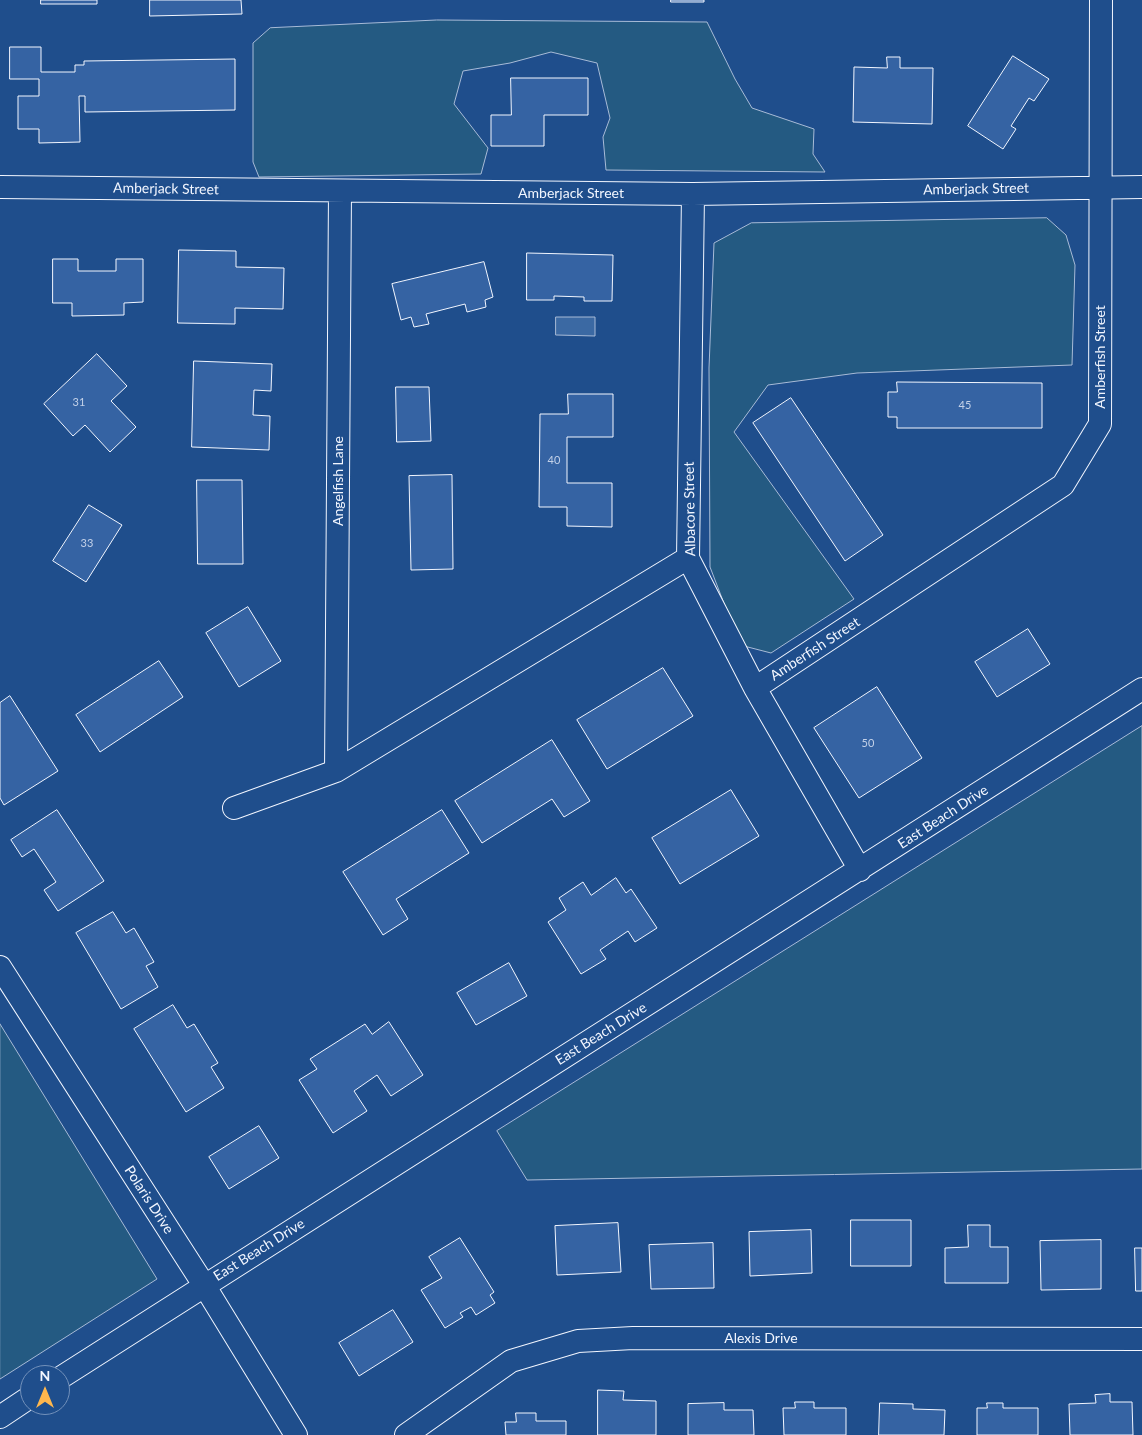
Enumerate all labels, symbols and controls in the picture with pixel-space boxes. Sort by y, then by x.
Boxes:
street label: Amberjack Street [113,180,219,198]
street label: Amberjack Street [923,180,1029,198]
street label: Amberjack Street [518,185,624,201]
street label: Amberfish Street [1092,305,1108,409]
house number: 31 [73,395,85,409]
house number: 45 [959,398,971,412]
street label: Angelfish Lane [330,436,346,526]
house number: 40 [548,453,560,467]
street label: Albacore Street [681,462,699,556]
house number: 33 [81,536,93,550]
street label: Amberfish Street [767,614,863,684]
house number: 50 [862,736,874,750]
street label: East Beach Drive [895,782,991,852]
street label: East Beach Drive [552,999,650,1069]
street label: Polaris Drive [121,1163,177,1237]
street label: East Beach Drive [210,1215,308,1285]
street label: Alexis Drive [724,1330,798,1346]
north arrow [20,1365,70,1415]
text: N [40,1367,50,1384]

